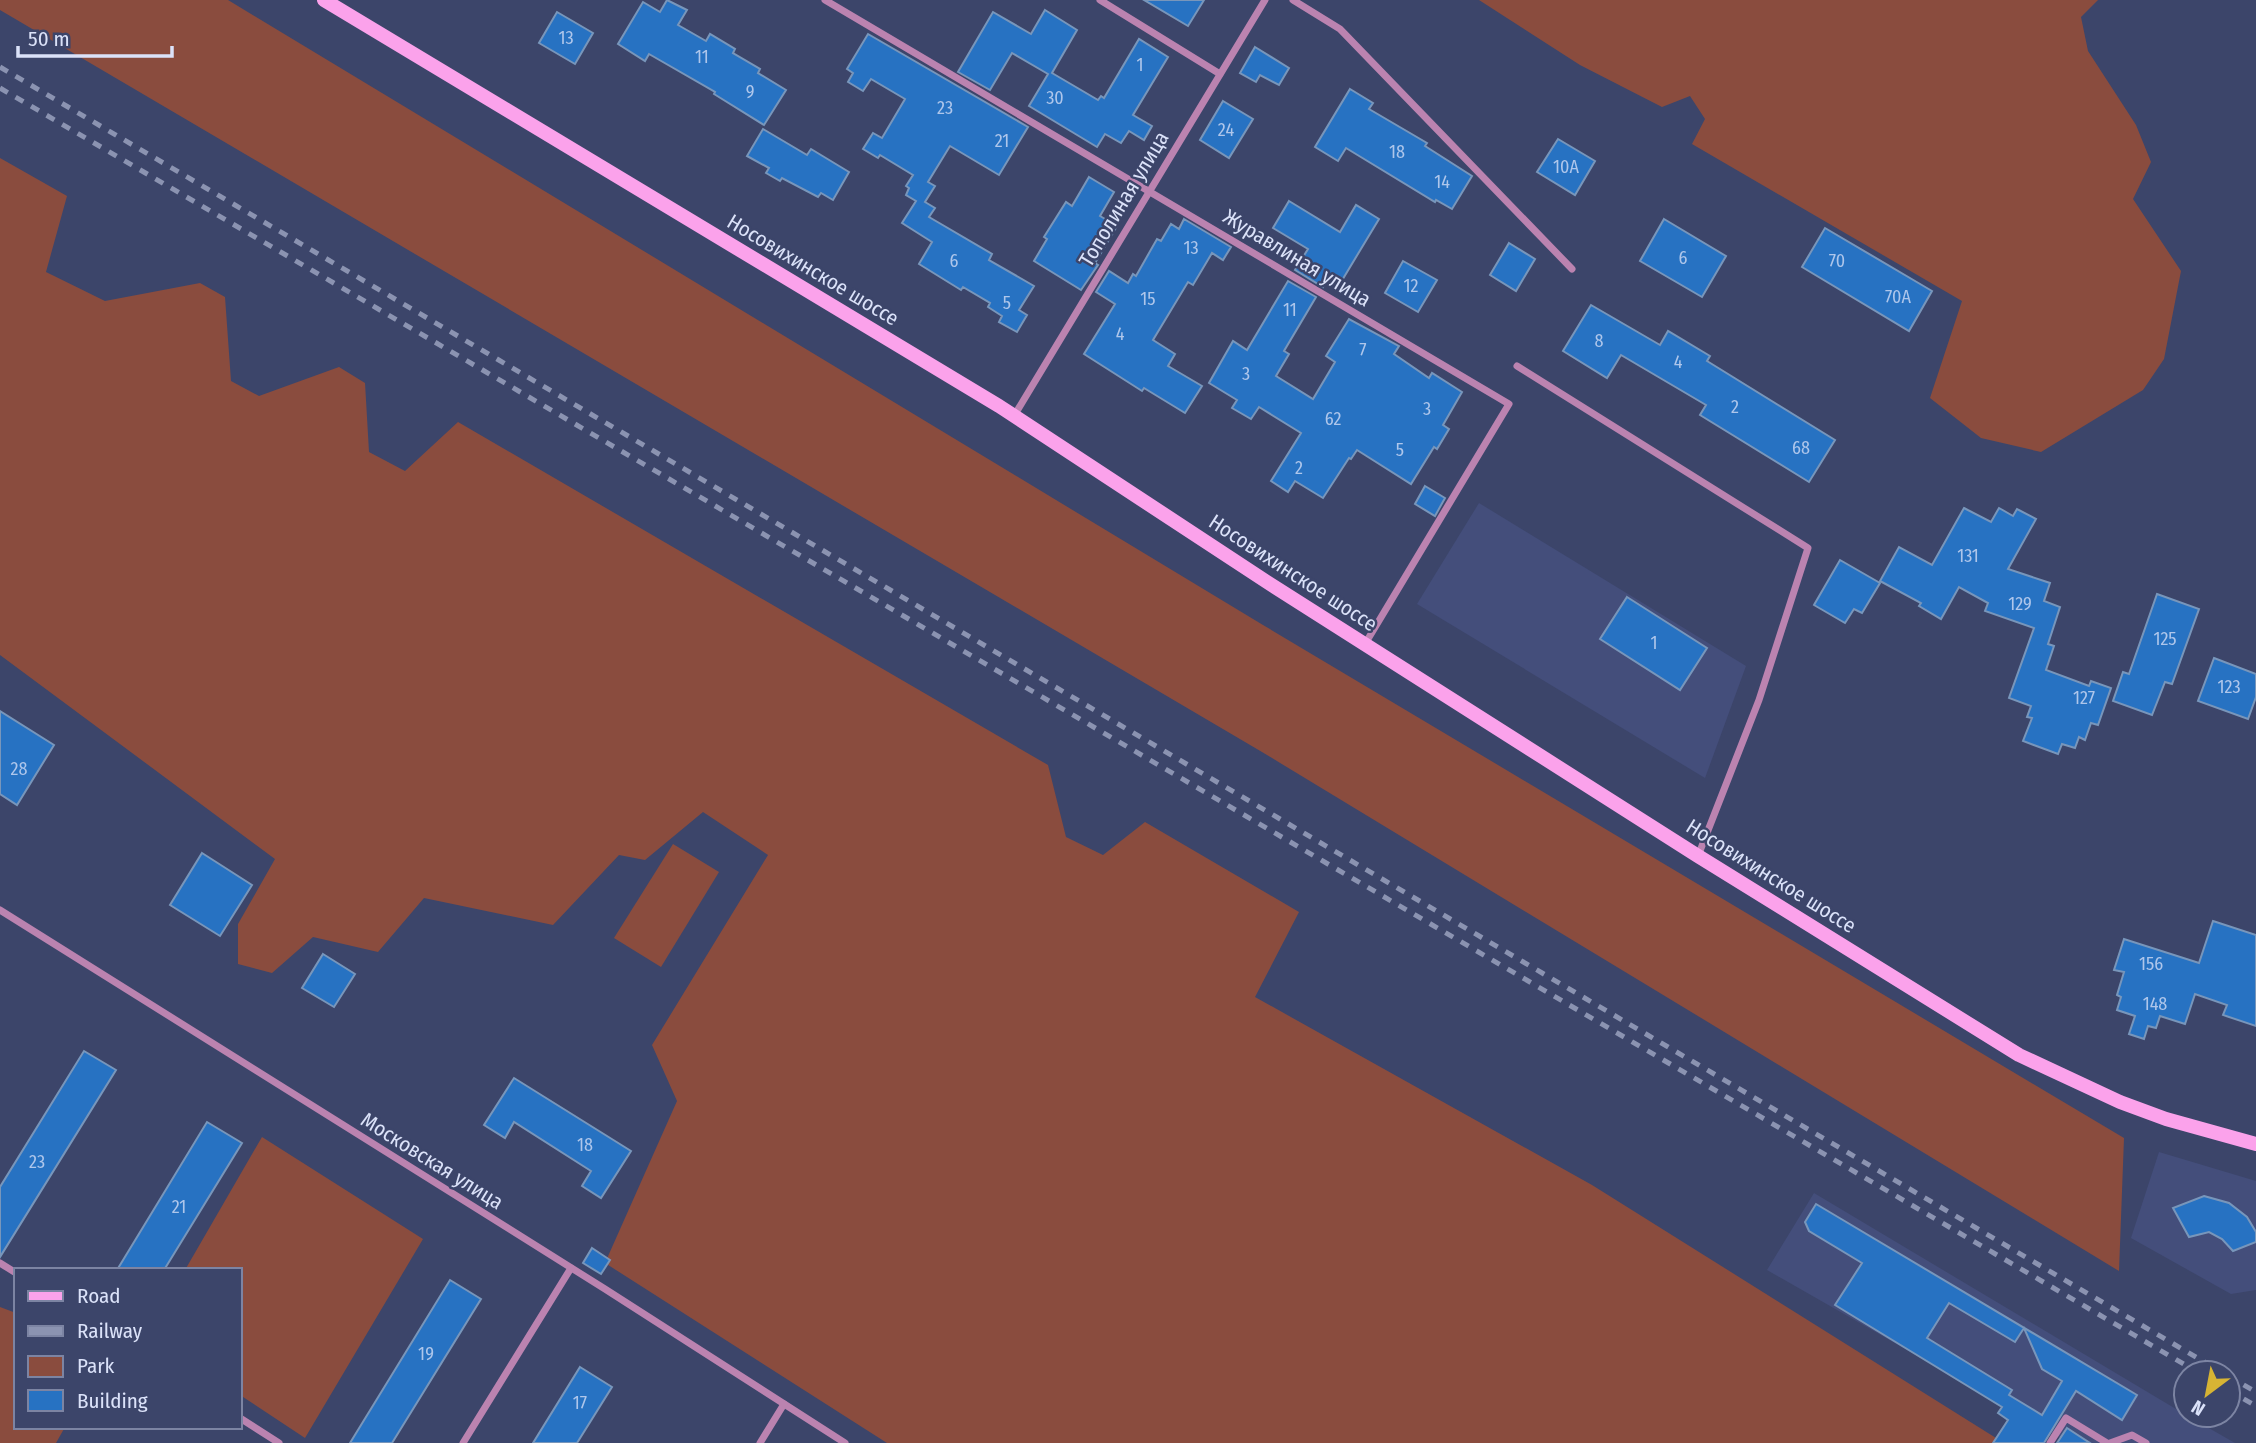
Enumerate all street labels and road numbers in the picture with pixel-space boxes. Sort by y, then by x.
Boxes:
street label: Тополиная улица [1073,127,1175,271]
street label: Журавлиная улица [1218,204,1376,312]
street label: Носовихинское шоссе [723,209,903,331]
street label: Носовихинское шоссе [1204,509,1382,637]
street label: Носовихинское шоссе [1681,813,1861,939]
street label: Московская улица [356,1107,508,1215]

